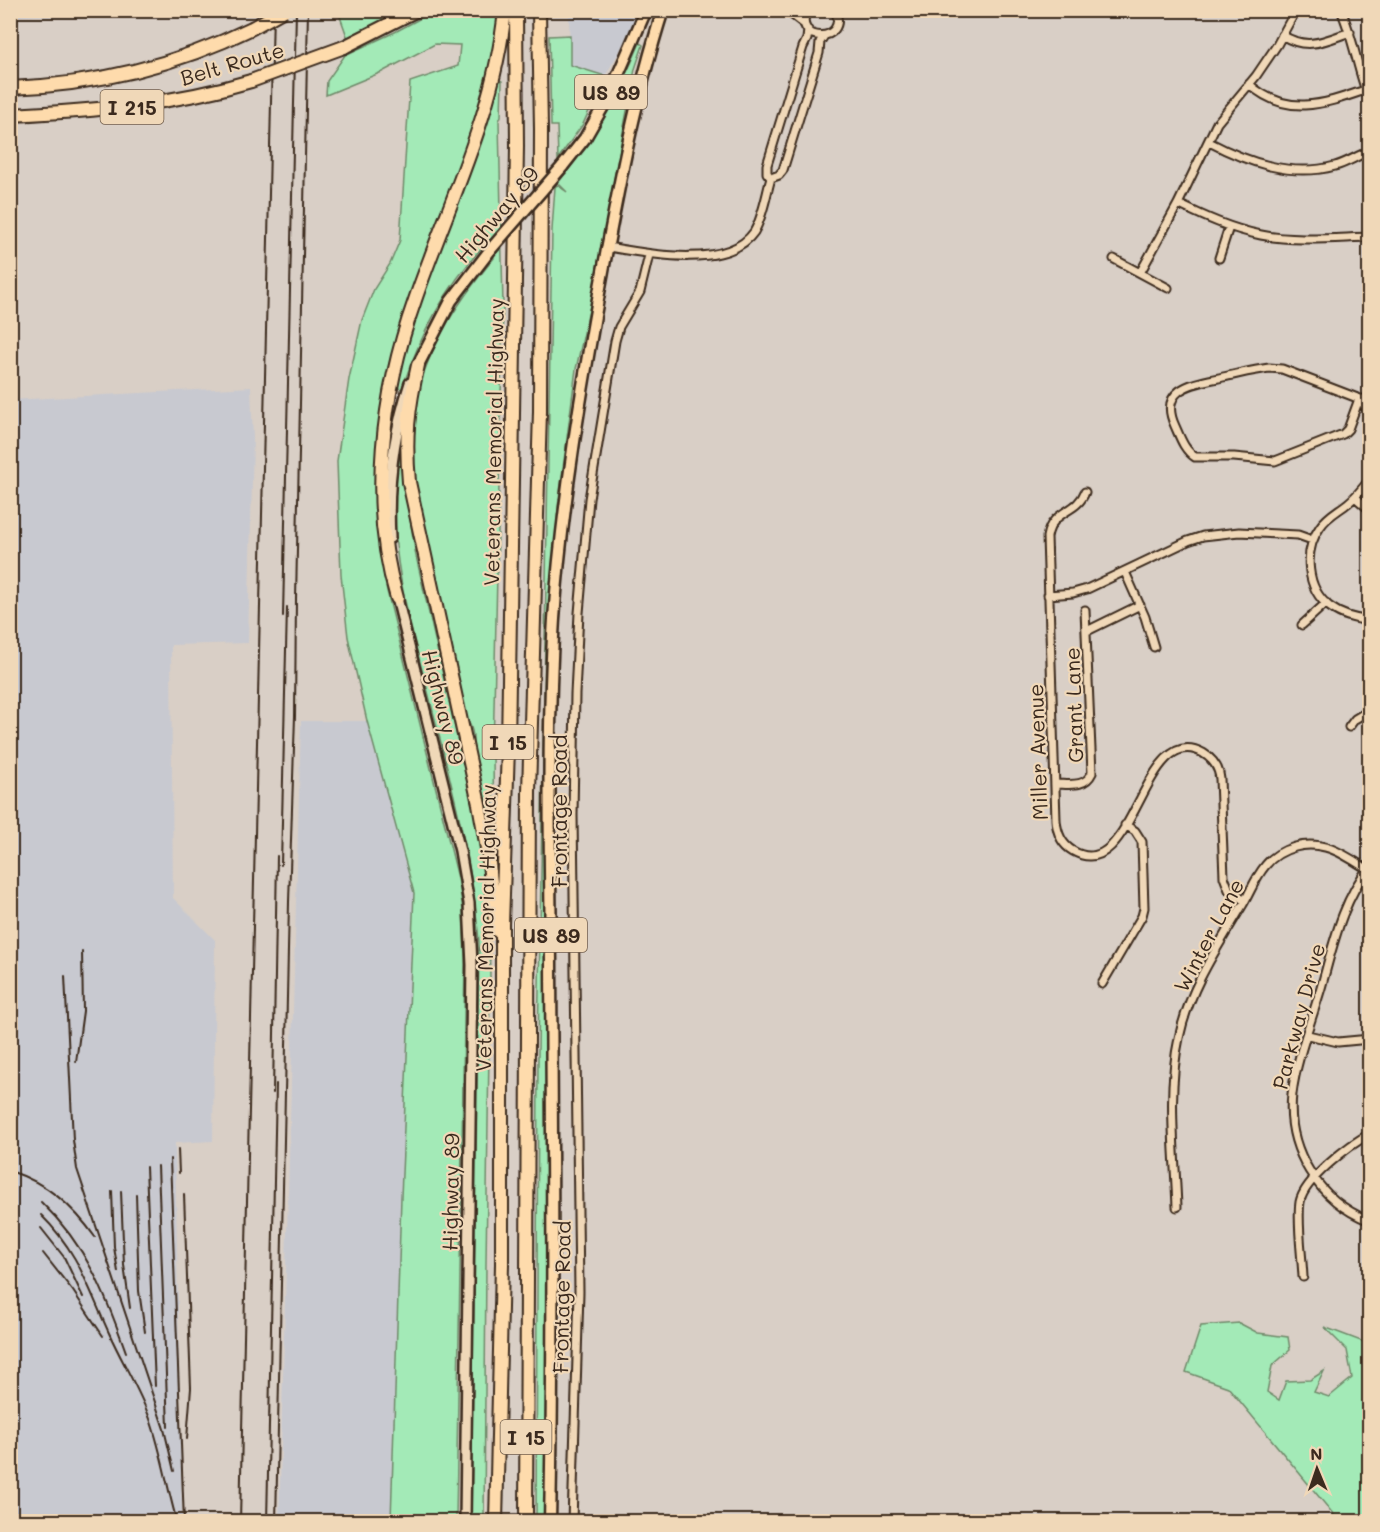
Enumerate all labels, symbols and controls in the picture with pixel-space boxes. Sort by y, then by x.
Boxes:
street label: Belt Route [177,35,287,91]
road number: US 89 [575,75,647,109]
road number: I 215 [100,90,164,124]
street label: Highway 89 [448,160,544,268]
street label: Veterans Memorial Highway [477,298,509,586]
street label: Highway 89 [417,647,471,767]
street label: Grant Lane [1057,647,1089,763]
street label: Miller Avenue [1021,683,1053,821]
road number: I 15 [482,725,534,759]
street label: Frontage Road [545,735,572,887]
street label: Veterans Memorial Highway [469,784,501,1072]
street label: Winter Lane [1167,874,1249,996]
road number: US 89 [515,918,587,952]
street label: Parkway Drive [1266,940,1330,1092]
street label: Highway 89 [435,1133,465,1251]
street label: Frontage Road [546,1220,576,1374]
road number: I 15 [500,1420,552,1454]
north arrow [1287,1439,1347,1499]
text: N [1310,1443,1323,1464]

